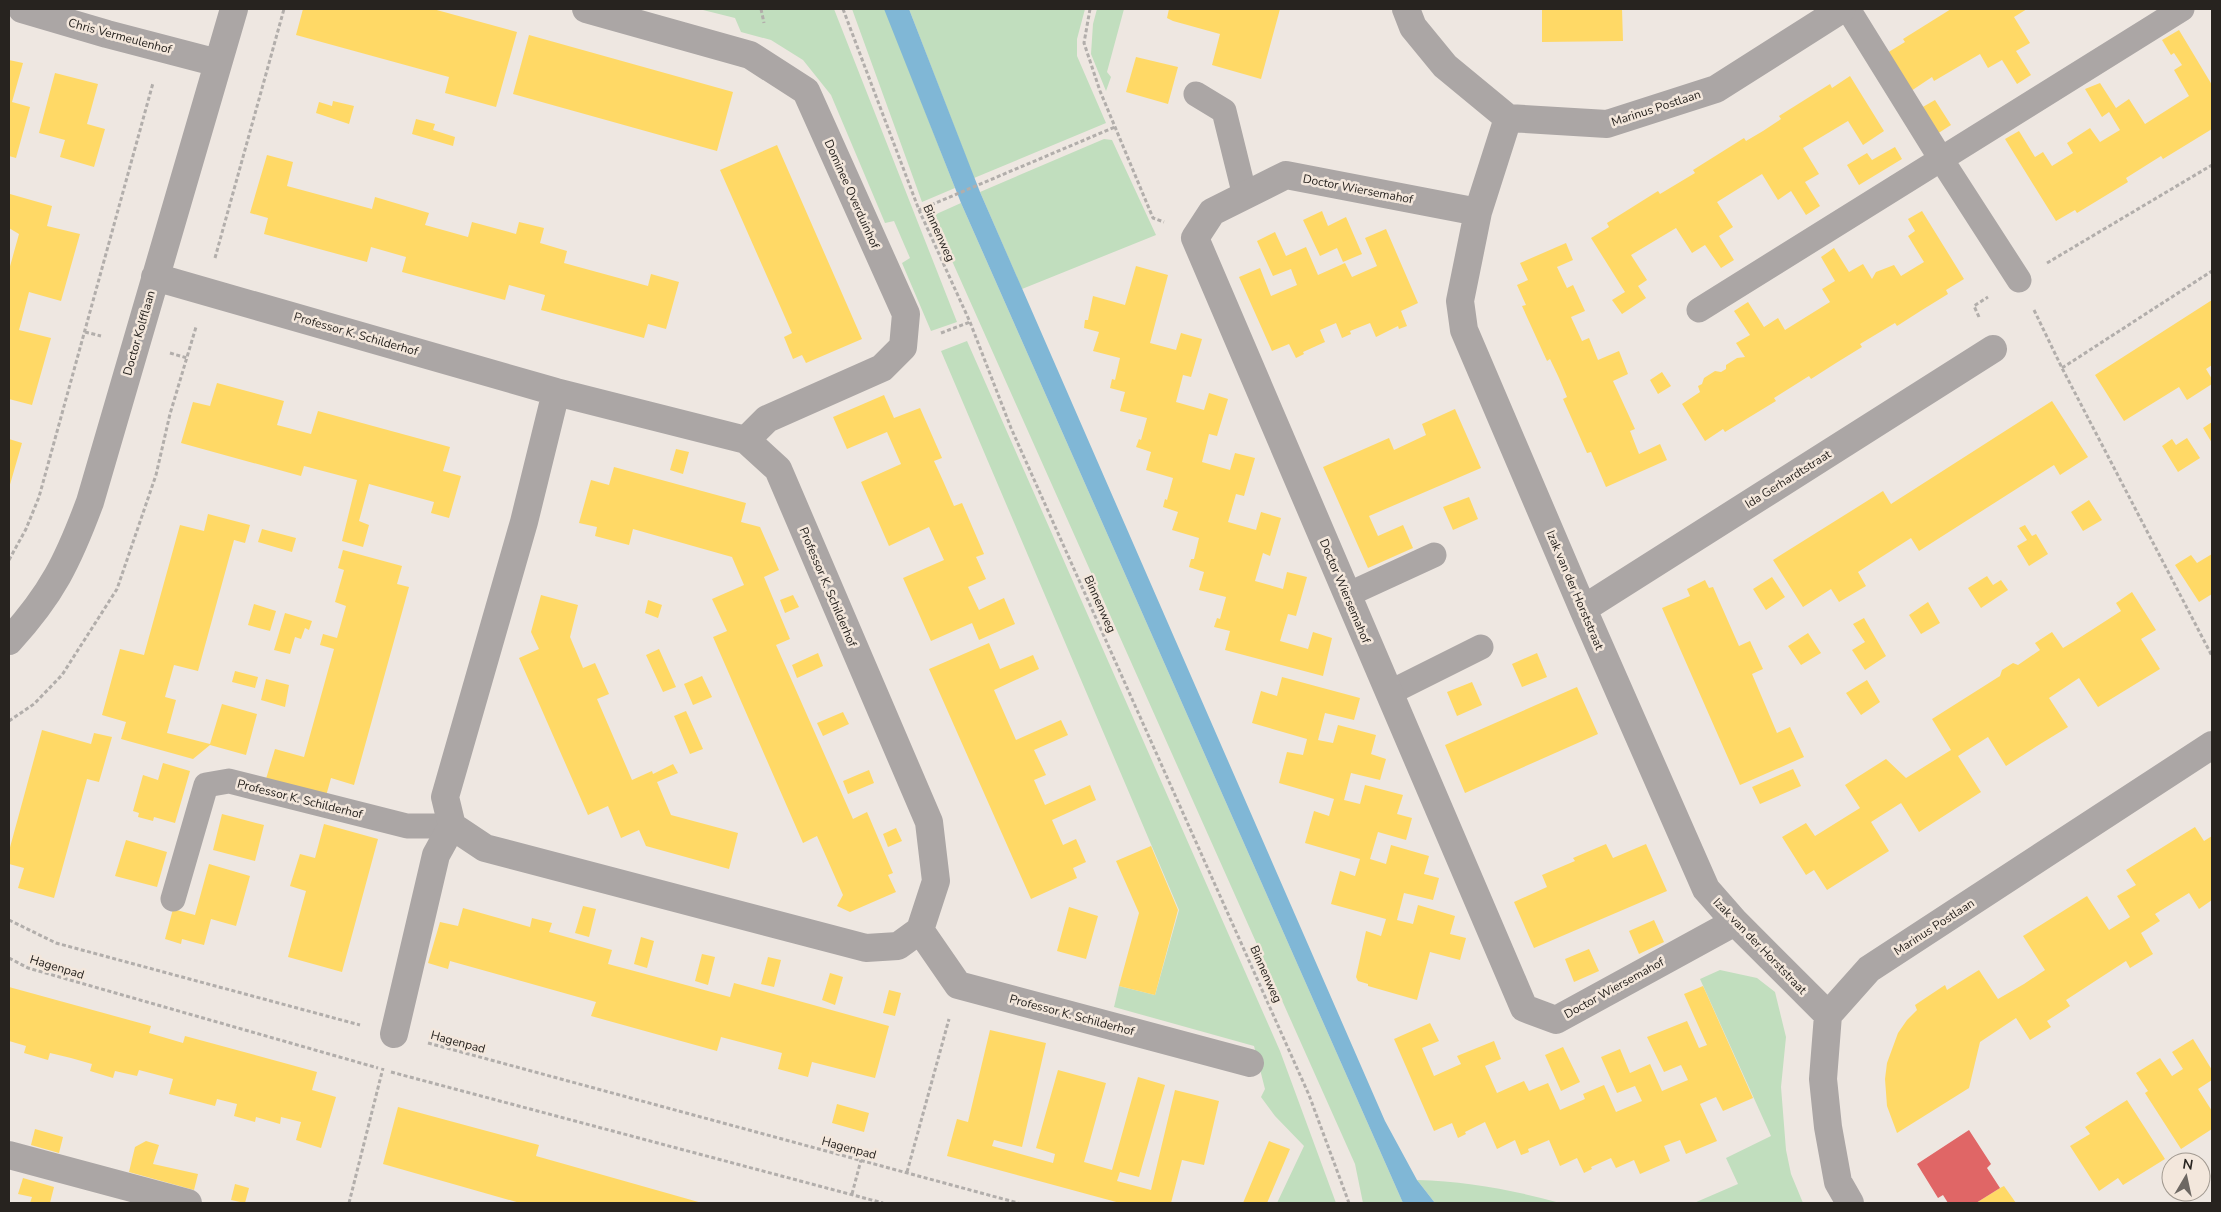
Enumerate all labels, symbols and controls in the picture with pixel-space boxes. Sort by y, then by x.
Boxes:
street label: Chris Vermeulenhof [66,14,175,58]
street label: Marinus Postlaan [1609,86,1703,130]
street label: Dominee Overduinhof [821,137,884,252]
street label: Doctor Wiersemahof [1301,170,1416,208]
street label: Binnenweg [919,202,959,264]
street label: Doctor Kolfflaan [119,289,159,377]
street label: Professor K. Schilderhof [292,309,421,360]
street label: Ida Gerhardtstraat [1742,446,1835,512]
street label: Professor K. Schilderhof [795,525,861,650]
street label: Izak van der Horststraat [1543,528,1608,653]
street label: Doctor Wiersemahof [1316,536,1375,647]
street label: Binnenweg [1080,573,1120,635]
street label: Professor K. Schilderhof [236,776,365,823]
street label: Izak van der Horststraat [1710,894,1811,998]
street label: Marinus Postlaan [1891,895,1977,959]
street label: Binnenweg [1246,943,1286,1005]
street label: Hagenpad [28,951,86,983]
street label: Doctor Wiersemahof [1561,953,1668,1022]
street label: Professor K. Schilderhof [1008,991,1137,1040]
street label: Hagenpad [429,1027,487,1057]
street label: Hagenpad [820,1133,878,1163]
north arrow [2161,1152,2211,1202]
text: N [2181,1154,2195,1175]

